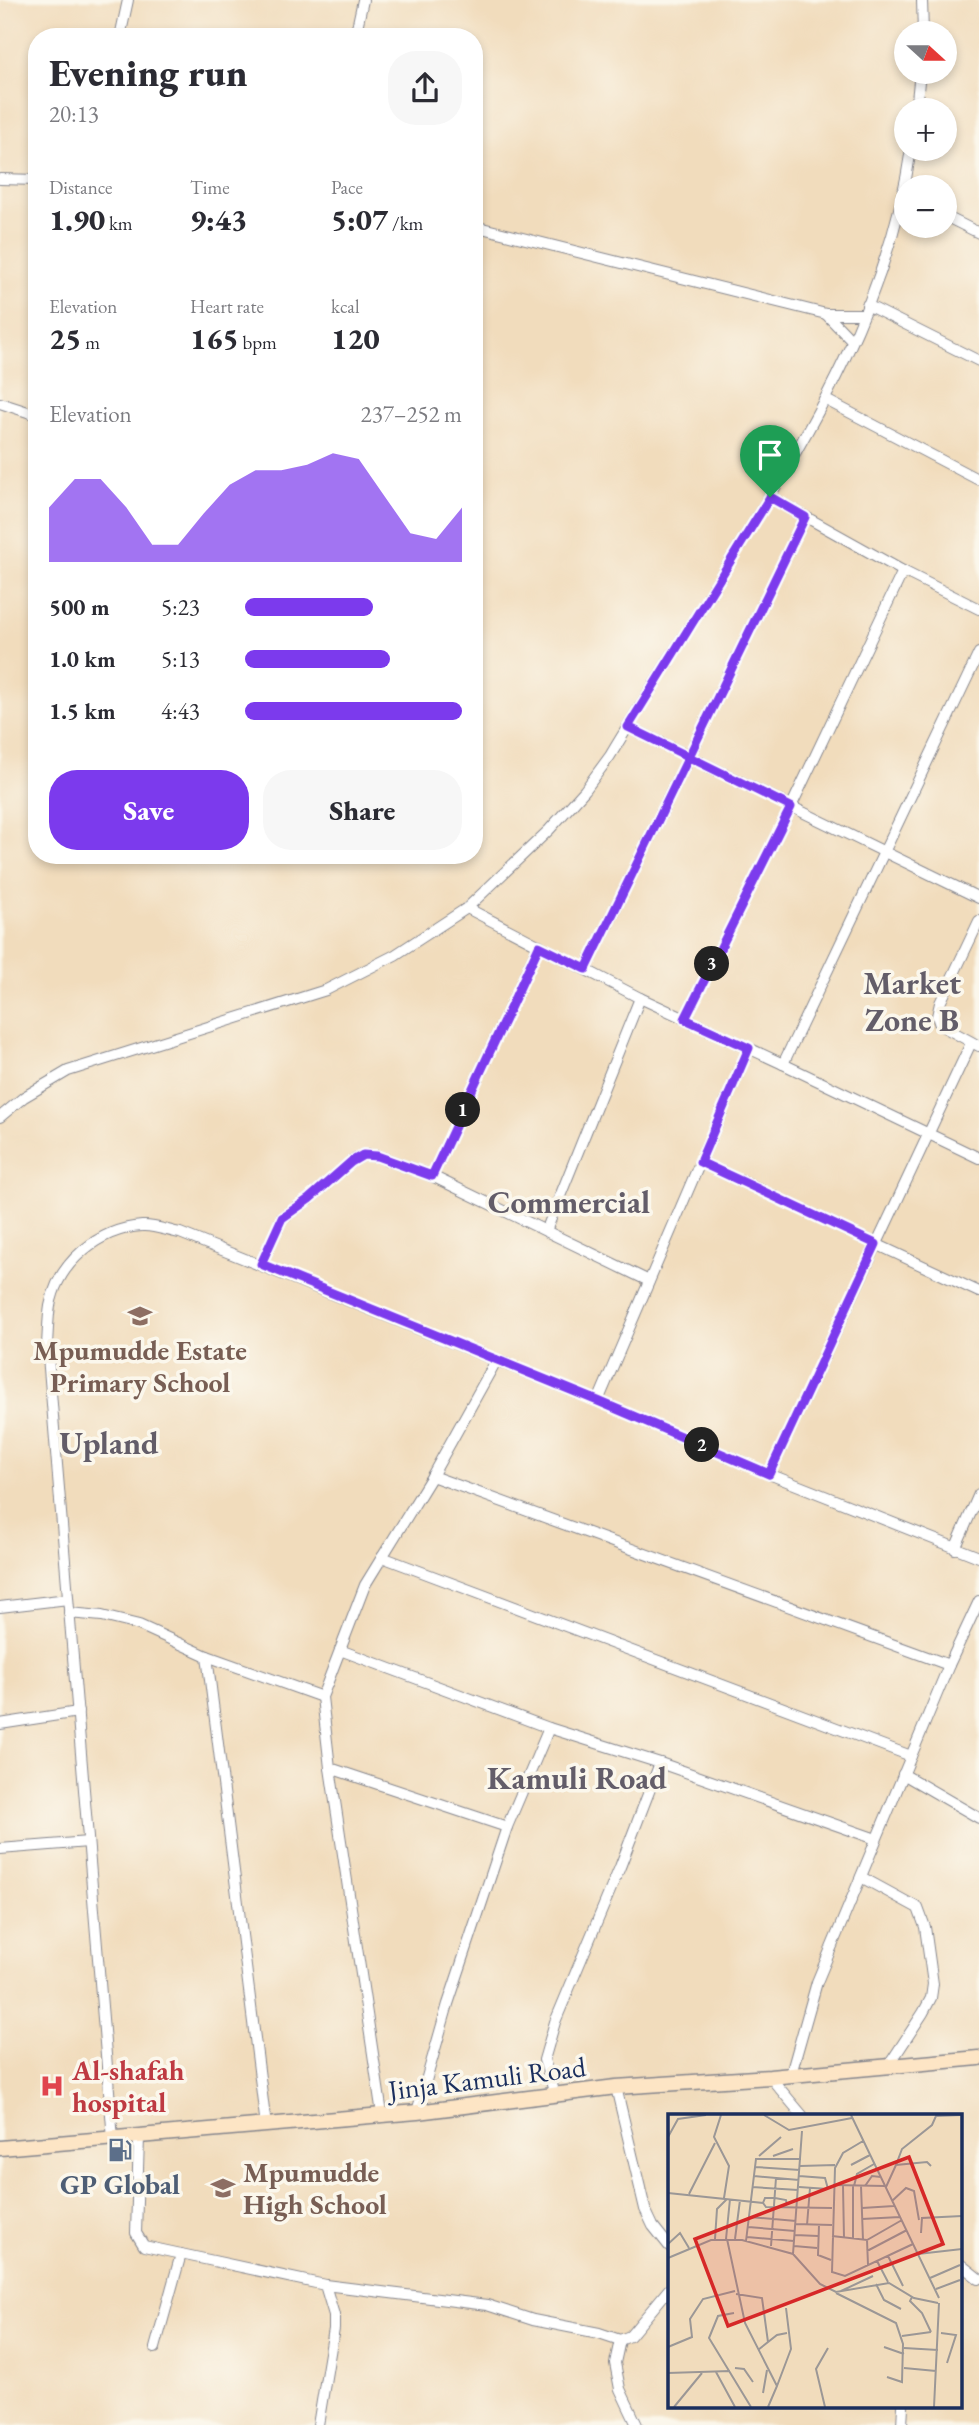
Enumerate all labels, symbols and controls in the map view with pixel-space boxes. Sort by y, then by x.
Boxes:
north arrow [894,21,957,84]
map controls [894,21,957,238]
text: Evening run [49,48,247,97]
button: share [388,51,462,125]
button: + [894,98,957,161]
text: 20:13 [49,99,99,129]
text: Distance [49,175,112,200]
text: Time [190,175,230,200]
text: Pace [331,175,363,200]
button: − [894,175,957,238]
text: 1.90 [49,200,105,239]
text: 9:43 [190,200,247,239]
text: 5:07 [331,200,388,239]
text: km [105,211,133,236]
text: /km [388,211,423,236]
text: Elevation [49,294,117,319]
text: Heart rate [190,294,264,319]
text: kcal [331,294,360,319]
text: 25 [49,319,81,358]
text: 165 [190,319,239,358]
text: 120 [331,319,380,358]
text: m [81,330,100,355]
text: bpm [239,330,277,355]
text: Elevation [49,399,132,429]
text: 237–252 m [361,399,462,429]
pin [740,425,800,497]
icon: arrive [751,436,789,474]
text: 500 m [49,592,110,622]
text: 5:23 [161,592,200,622]
text: 1.0 km [49,644,116,674]
text: 5:13 [161,644,200,674]
text: 1.5 km [49,696,116,726]
text: 4:43 [161,696,200,726]
button: Save [49,770,249,850]
button: Share [263,770,462,850]
pin: 3 [694,946,730,982]
text: 3 [706,951,717,976]
district label: Market Zone B [863,962,961,1041]
pin: 1 [446,1092,480,1128]
text: 1 [457,1097,468,1122]
district label: Commercial [488,1181,650,1223]
school or university icon: Mpumudde Estate Primary School [126,1302,154,1330]
place label: Mpumudde Estate Primary School [33,1332,247,1400]
district label: Upland [59,1422,159,1464]
pin: 2 [684,1428,720,1462]
text: 2 [696,1432,707,1457]
district label: Kamuli Road [487,1757,667,1799]
street label: Jinja Kamuli Road [384,2048,589,2108]
place label: Al-shafah hospital [71,2052,185,2120]
hospital icon: Al-shafah hospital [38,2072,66,2100]
inset map [668,2114,962,2408]
fuel station icon: GP Global [106,2136,134,2164]
place label: Mpumudde High School [243,2154,387,2222]
place label: GP Global [60,2166,180,2202]
school or university icon: Mpumudde High School [209,2174,237,2202]

